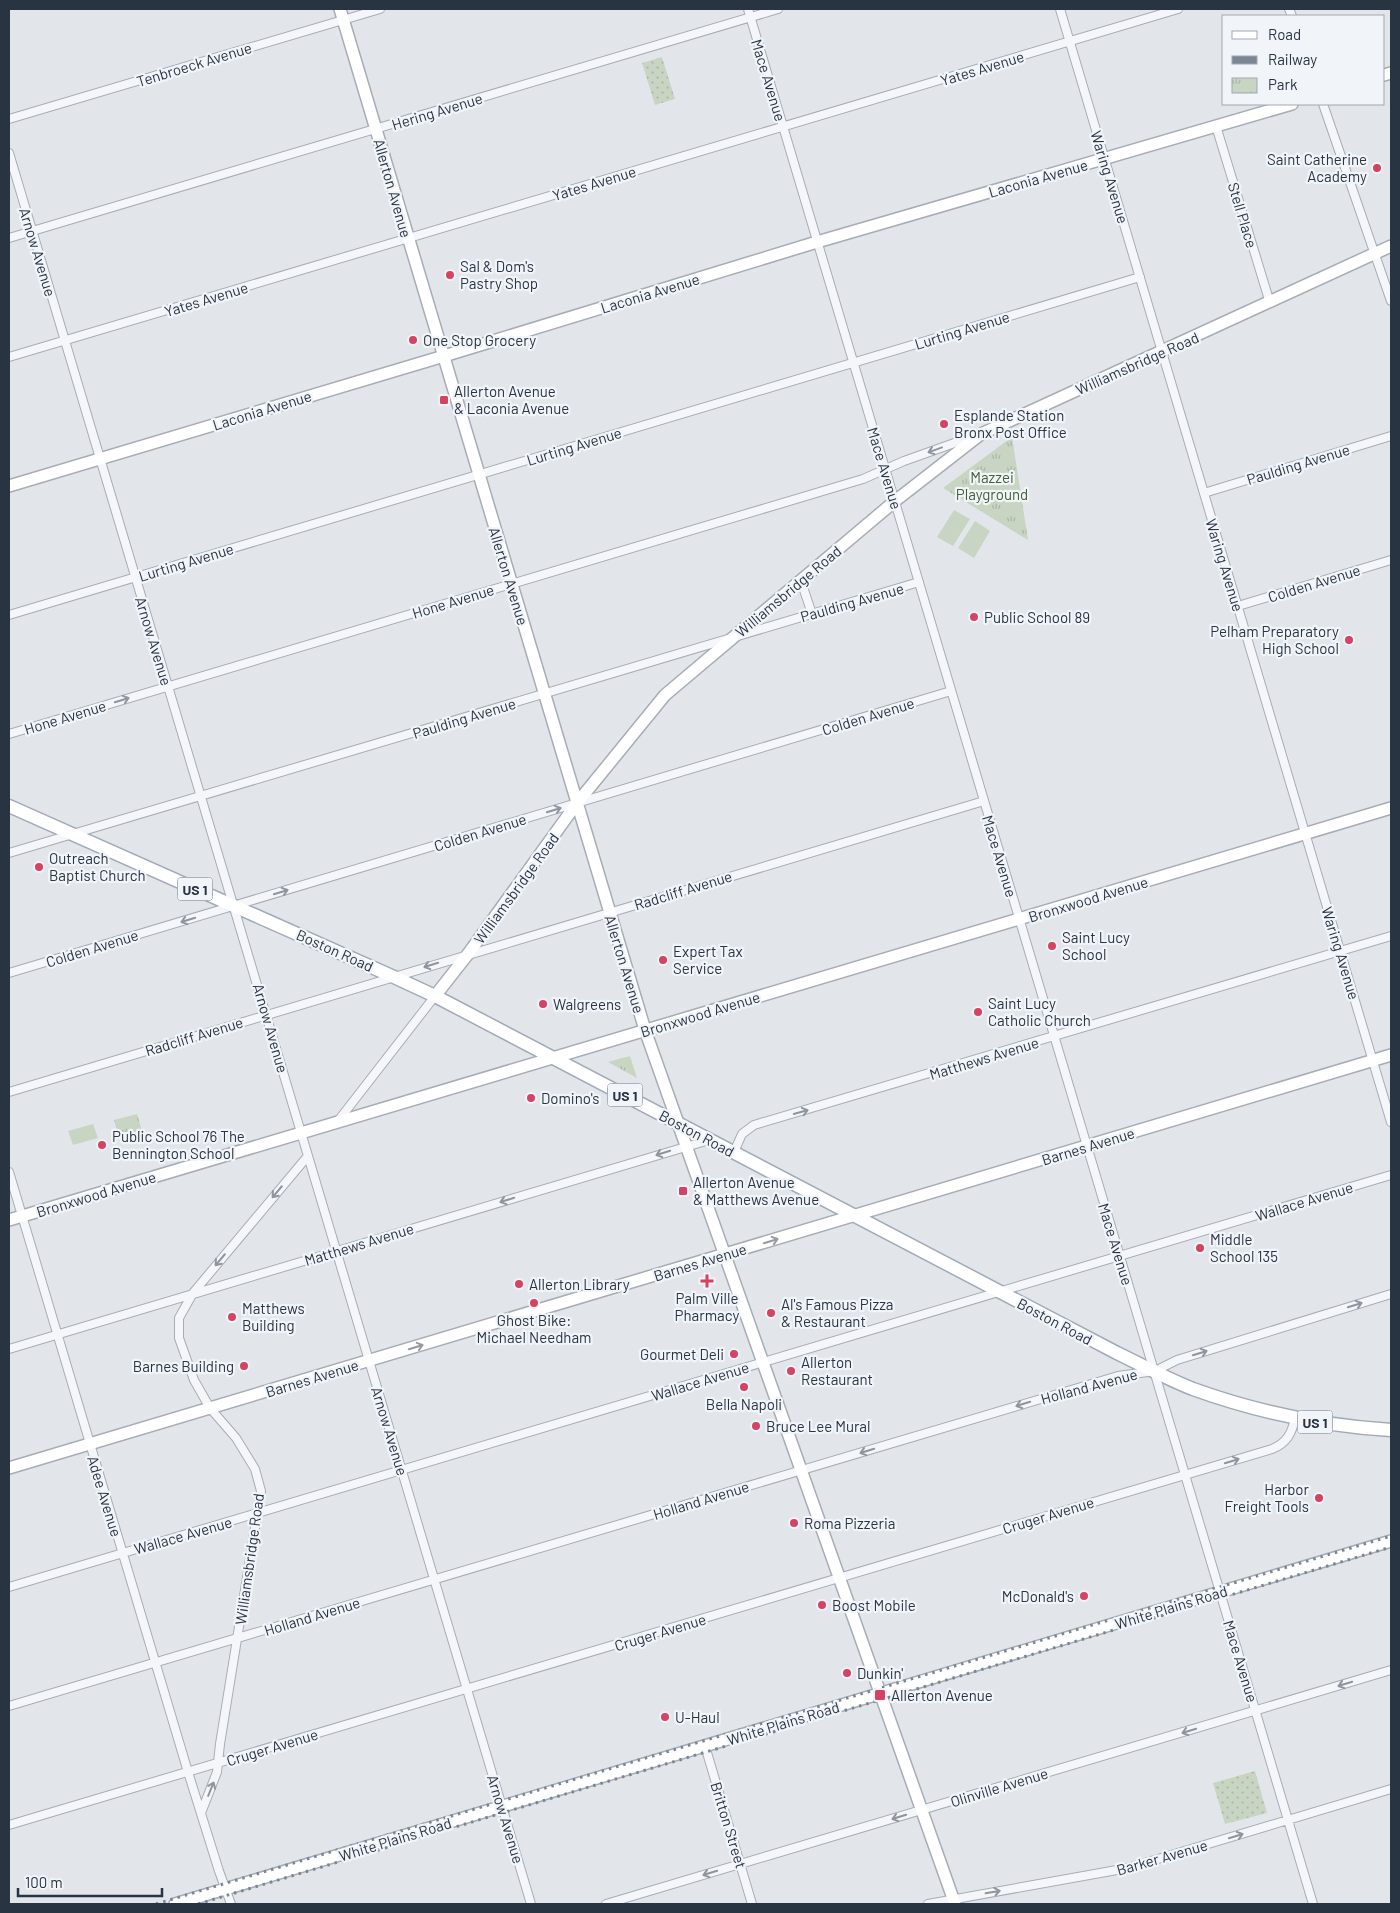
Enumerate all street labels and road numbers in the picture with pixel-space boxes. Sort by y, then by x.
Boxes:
street label: Mace Avenue [748,37,790,123]
street label: Tenbroeck Avenue [134,38,254,90]
street label: Yates Avenue [938,47,1026,89]
street label: Hering Avenue [389,89,485,133]
street label: Waring Avenue [1087,128,1133,226]
street label: Allerton Avenue [370,137,416,239]
street label: Laconia Avenue [986,155,1090,201]
street label: Yates Avenue [550,162,638,204]
street label: Stell Place [1225,180,1261,250]
street label: Arnow Avenue [16,205,60,299]
street label: Laconia Avenue [598,269,702,317]
street label: Yates Avenue [162,278,250,320]
street label: Lurting Avenue [912,307,1012,353]
street label: Williamsbridge Road [1073,328,1201,398]
street label: Laconia Avenue [210,386,314,434]
street label: Lurting Avenue [524,423,624,469]
street label: Mace Avenue [864,425,906,511]
street label: Paulding Avenue [1244,440,1352,488]
street label: Waring Avenue [1202,516,1248,614]
street label: Allerton Avenue [486,525,532,627]
street label: Lurting Avenue [136,539,236,585]
street label: Williamsbridge Road [731,541,845,641]
street label: Colden Avenue [1266,560,1362,606]
street label: Paulding Avenue [798,579,906,625]
street label: Hone Avenue [410,580,496,622]
street label: Arnow Avenue [132,594,176,688]
street label: Colden Avenue [820,693,916,739]
street label: Paulding Avenue [410,694,518,742]
street label: Hone Avenue [22,696,108,738]
street label: Colden Avenue [432,809,528,855]
street label: Mace Avenue [979,813,1021,899]
street label: Williamsbridge Road [470,829,562,947]
street label: Radcliff Avenue [632,867,734,913]
street label: Bronxwood Avenue [1026,872,1150,926]
road number: US 1 [178,878,212,901]
street label: Waring Avenue [1318,904,1364,1002]
street label: Allerton Avenue [602,913,648,1015]
street label: Colden Avenue [44,925,140,971]
street label: Boston Road [294,925,376,975]
street label: Arnow Avenue [250,981,292,1075]
street label: Bronxwood Avenue [638,987,762,1041]
street label: Radcliff Avenue [143,1013,245,1059]
street label: Matthews Avenue [927,1033,1041,1083]
road number: US 1 [608,1084,642,1106]
street label: Boston Road [656,1106,738,1160]
street label: Barnes Avenue [1039,1123,1137,1169]
street label: Bronxwood Avenue [34,1167,158,1221]
street label: Wallace Avenue [1253,1178,1355,1224]
street label: Mace Avenue [1095,1201,1137,1287]
street label: Matthews Avenue [302,1219,416,1269]
street label: Barnes Avenue [651,1239,749,1285]
street label: Boston Road [1014,1294,1096,1348]
street label: Barnes Avenue [263,1355,361,1401]
street label: Wallace Avenue [649,1358,751,1404]
street label: Holland Avenue [1039,1364,1139,1408]
street label: Arnow Avenue [368,1384,412,1478]
road number: US 1 [1298,1410,1332,1434]
street label: Adee Avenue [84,1453,126,1539]
street label: Holland Avenue [651,1477,751,1523]
street label: Williamsbridge Road [231,1492,267,1626]
street label: Cruger Avenue [1000,1493,1096,1537]
street label: Wallace Avenue [132,1512,234,1558]
street label: White Plains Road [1113,1581,1229,1633]
street label: Holland Avenue [262,1593,362,1639]
street label: Cruger Avenue [612,1610,708,1654]
street label: Mace Avenue [1220,1618,1262,1704]
street label: White Plains Road [725,1697,841,1749]
street label: Cruger Avenue [224,1725,320,1769]
street label: Olinville Avenue [948,1764,1050,1810]
street label: Arnow Avenue [484,1772,528,1866]
street label: Britton Street [707,1780,751,1870]
street label: White Plains Road [337,1813,453,1865]
street label: Barker Avenue [1114,1835,1210,1879]

